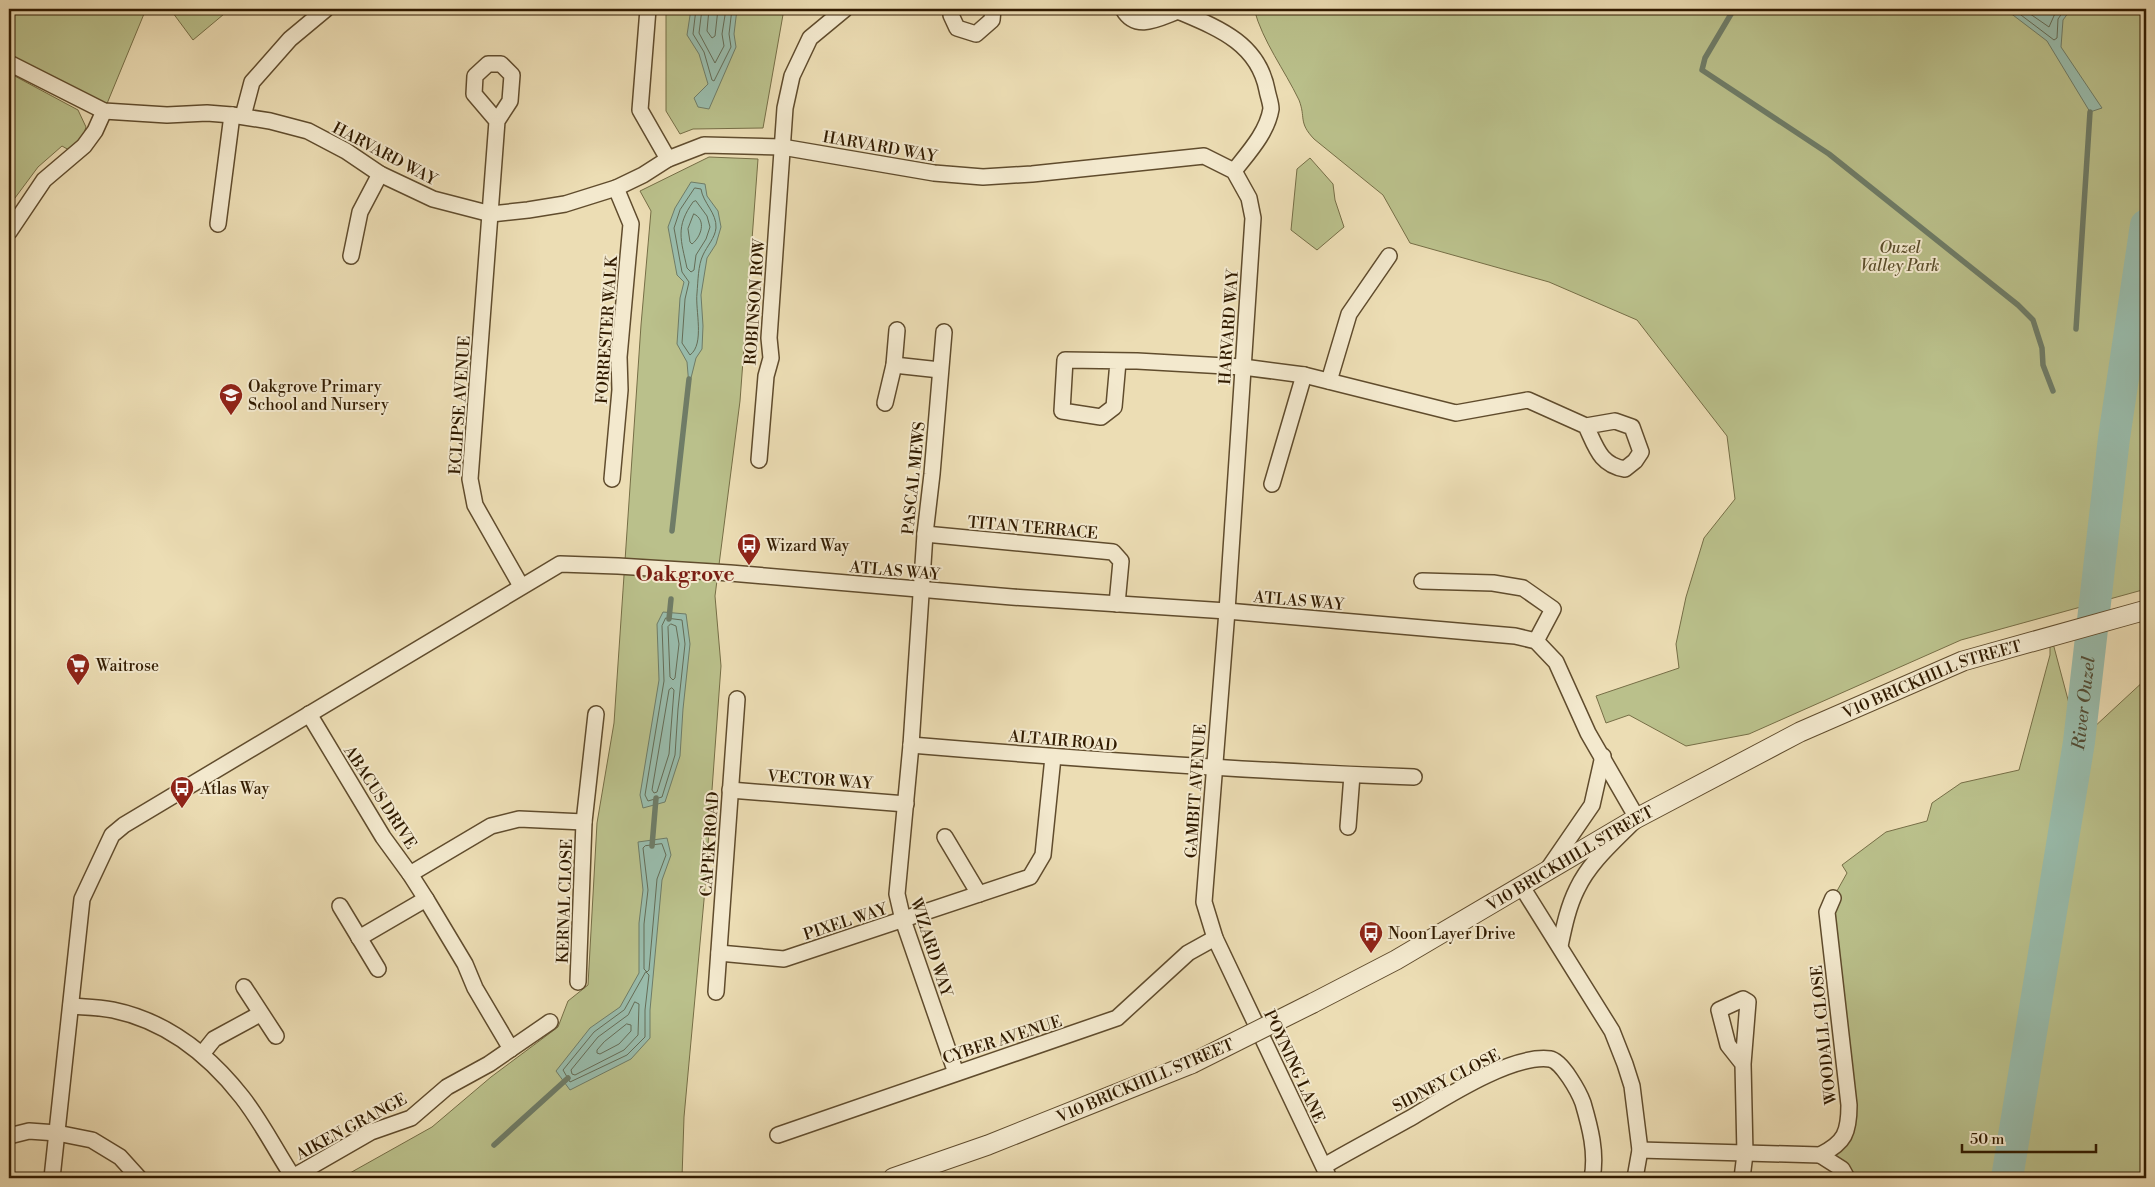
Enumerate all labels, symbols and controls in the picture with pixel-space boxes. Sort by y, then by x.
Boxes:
street label: HARVARD WAY [329,118,442,191]
street label: HARVARD WAY [821,127,940,167]
street label: ROBINSON ROW [741,238,769,366]
park label: Ouzel Valley Park [1860,238,1940,276]
street label: FORRESTER WALK [592,254,622,405]
street label: HARVARD WAY [1215,267,1243,385]
street label: ECLIPSE AVENUE [445,335,475,475]
place label: Oakgrove Primary School and Nursery [248,377,389,415]
school or university icon: Oakgrove Primary School and Nursery [218,382,244,416]
street label: PASCAL MEWS [898,420,930,536]
street label: TITAN TERRACE [967,512,1099,544]
bus stop icon: Wizard Way [736,532,762,566]
place label: Wizard Way [765,536,850,556]
street label: ATLAS WAY [848,557,942,585]
district label: Oakgrove [636,562,734,588]
street label: ATLAS WAY [1252,587,1346,615]
street label: V10 BRICKHILL STREET [1839,636,2024,724]
supermarket icon: Waitrose [65,652,91,686]
water label: River Ouzel [2067,655,2101,753]
place label: Waitrose [95,656,159,676]
street label: GAMBIT AVENUE [1181,723,1211,859]
street label: ALTAIR ROAD [1007,726,1118,756]
street label: ABACUS DRIVE [339,741,421,853]
street label: VECTOR WAY [766,766,875,794]
bus stop icon: Atlas Way [169,775,195,809]
place label: Atlas Way [199,779,269,799]
street label: CAPEK ROAD [696,791,724,897]
street label: V10 BRICKHILL STREET [1482,802,1657,916]
street label: KERNAL CLOSE [553,838,577,964]
street label: WIZARD WAY [905,894,957,1001]
street label: PIXEL WAY [801,899,891,945]
bus stop icon: Noon Layer Drive [1358,920,1384,954]
place label: Noon Layer Drive [1388,924,1516,944]
street label: WOODALL CLOSE [1807,964,1841,1107]
street label: POYNING LANE [1259,1007,1329,1126]
street label: CYBER AVENUE [940,1011,1065,1069]
street label: V10 BRICKHILL STREET [1053,1034,1237,1128]
street label: SIDNEY CLOSE [1389,1045,1504,1117]
street label: AIKEN GRANGE [292,1089,410,1165]
scale bar [1962,1122,2096,1154]
text: 50 m [1970,1130,2004,1149]

